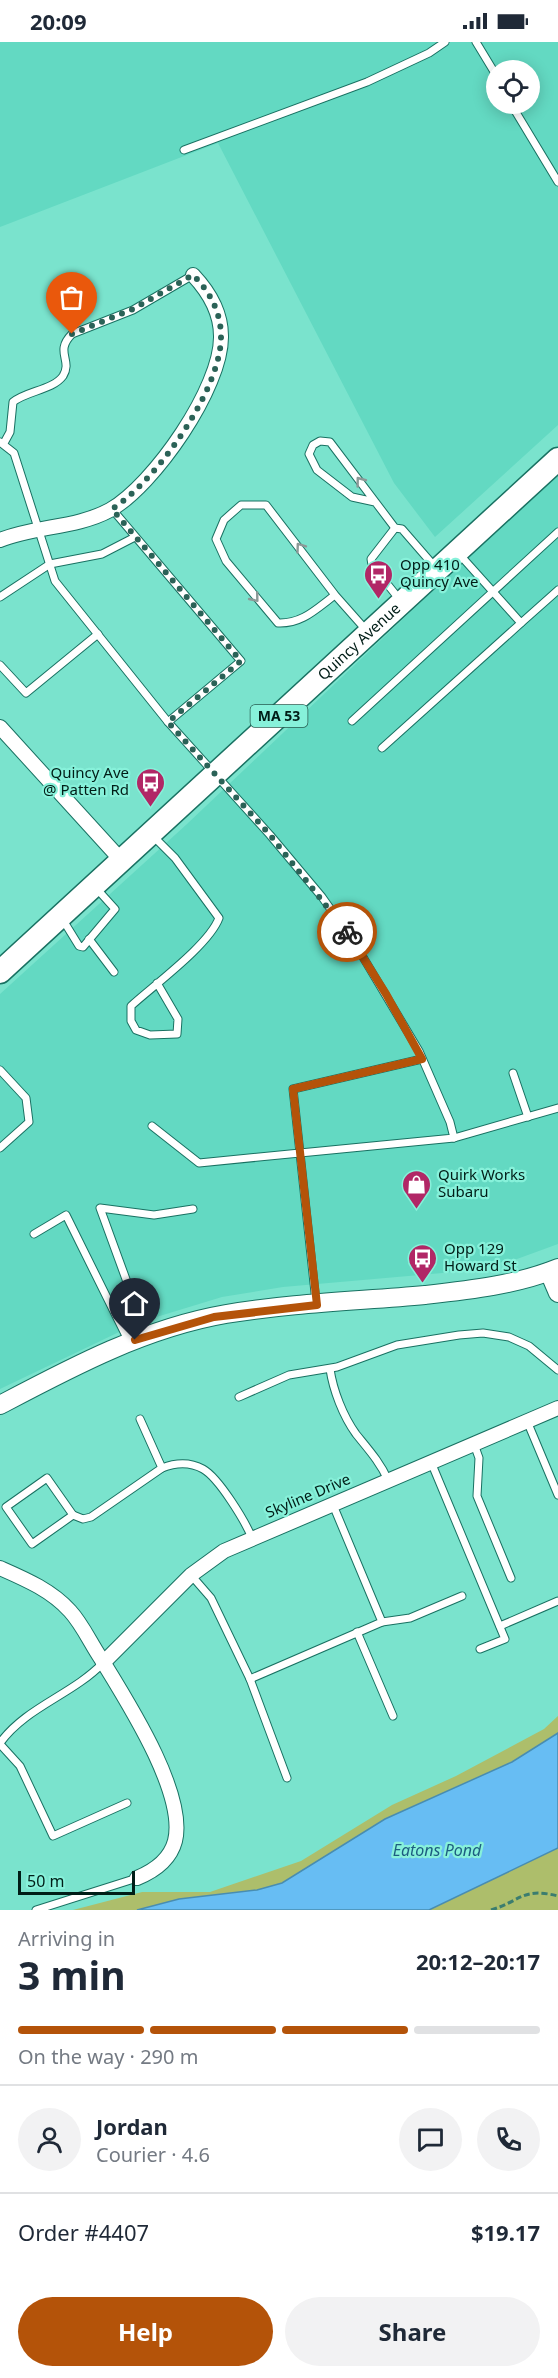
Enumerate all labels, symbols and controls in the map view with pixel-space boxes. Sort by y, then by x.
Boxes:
text: 20:09 [30,6,87,36]
map controls [486,60,540,114]
button: locate [486,60,540,114]
pin [46,272,97,334]
icon: bag [55,281,88,314]
one-way arrow [356,477,367,488]
one-way arrow [296,543,307,554]
place label: Opp 410 Quincy Ave [400,554,479,591]
bus stop icon: Opp 410 Quincy Ave [363,558,395,600]
one-way arrow [248,592,259,603]
street label: Quincy Avenue [313,598,404,684]
road number: MA 53 [250,705,308,727]
place label: Quincy Ave @ Patten Rd [43,762,129,799]
bus stop icon: Quincy Ave @ Patten Rd [134,766,166,808]
courier [317,902,377,962]
icon: bike [331,916,364,949]
place label: Quirk Works Subaru [438,1164,525,1201]
shop icon: Quirk Works Subaru [401,1168,433,1210]
place label: Opp 129 Howard St [444,1238,517,1275]
bus stop icon: Opp 129 Howard St [407,1242,439,1284]
pin [109,1278,160,1340]
icon: home [118,1287,151,1320]
street label: Skyline Drive [262,1468,353,1522]
water label: Eatons Pond [393,1839,482,1861]
scale bar [18,1868,135,1896]
text: 50 m [27,1870,64,1892]
text: Arriving in [18,1925,115,1952]
text: 20:12–20:17 [416,1946,540,1976]
text: 3 min [18,1948,125,2001]
text: On the way · 290 m [18,2043,198,2070]
button: person [18,2108,81,2171]
button: chat [399,2108,462,2171]
button: phone [477,2108,540,2171]
text: Jordan [96,2111,168,2141]
text: Courier · 4.6 [96,2141,210,2168]
text: Order #4407 [18,2217,149,2247]
text: $19.17 [471,2217,540,2247]
button: Help [18,2297,273,2366]
button: Share [285,2297,540,2366]

